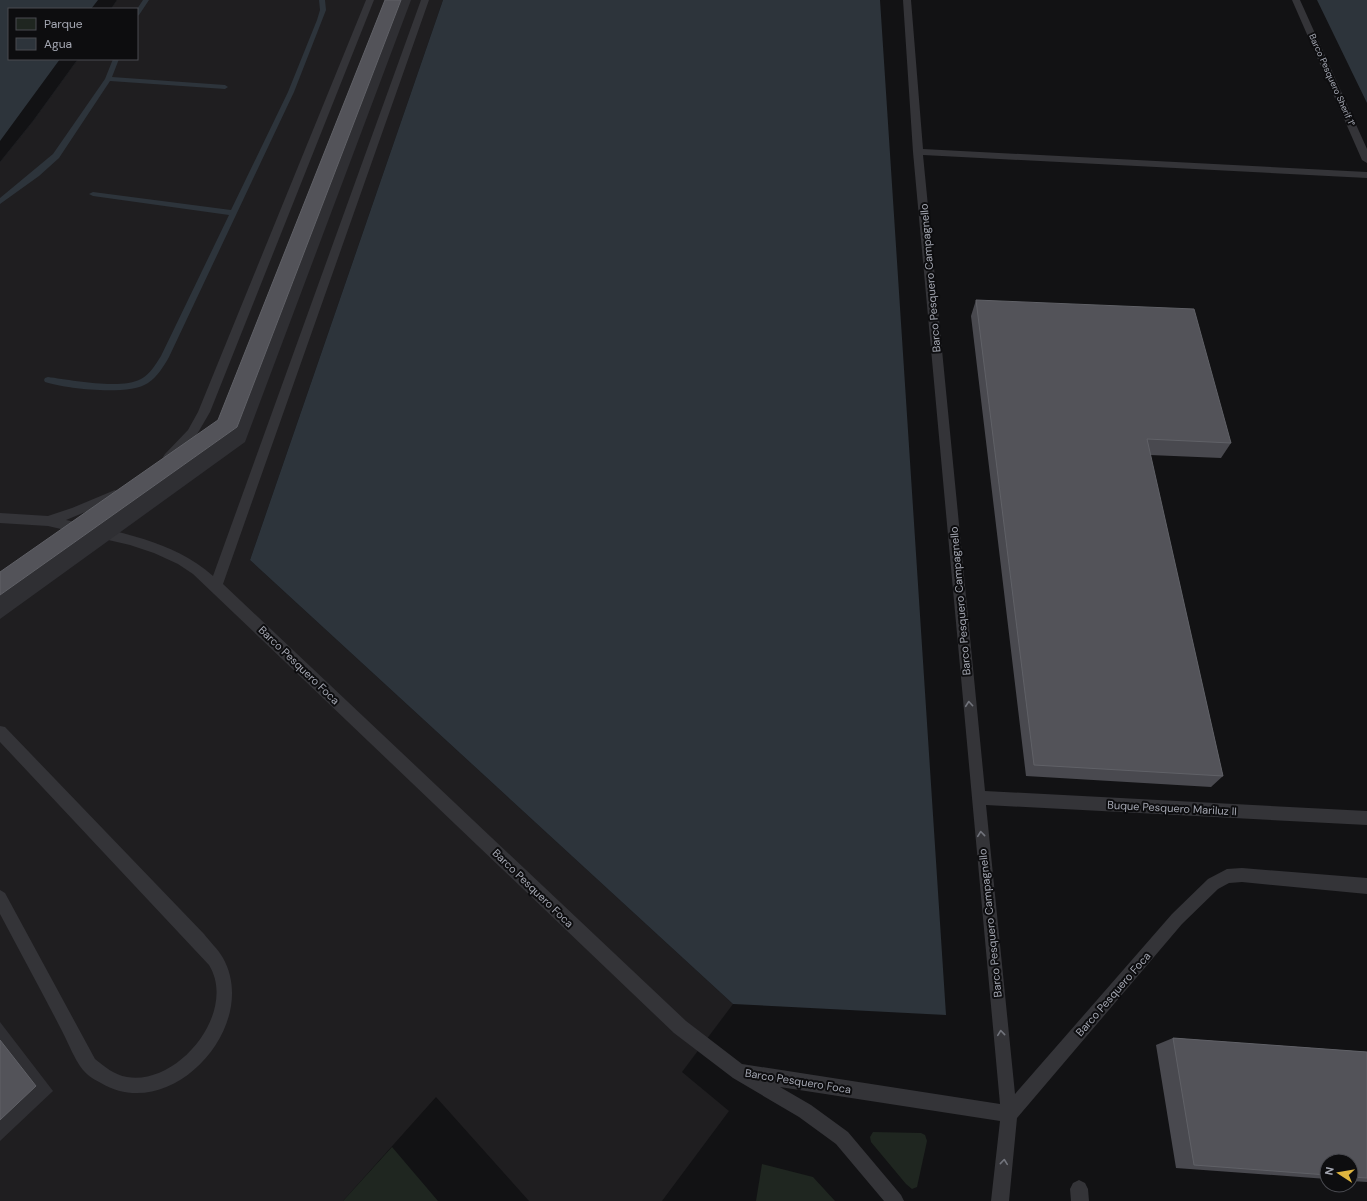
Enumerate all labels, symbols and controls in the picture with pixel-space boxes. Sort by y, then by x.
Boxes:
legend [8,8,138,60]
text: Parque [44,16,83,32]
street label: Barco Pesquero Sherif 1° [1306,32,1358,128]
text: Agua [44,36,72,52]
street label: Barco Pesquero Campagnello [917,203,943,353]
street label: Barco Pesquero Campagnello [947,526,973,676]
street label: Barco Pesquero Foca [256,623,342,707]
one-way arrow [965,701,974,707]
street label: Buque Pesquero Mariluz II [1107,798,1237,818]
one-way arrow [977,831,986,837]
street label: Barco Pesquero Foca [490,846,576,930]
street label: Barco Pesquero Campagnello [975,848,1005,998]
street label: Barco Pesquero Foca [1073,949,1153,1039]
one-way arrow [997,1030,1006,1036]
street label: Barco Pesquero Foca [744,1066,852,1096]
north arrow [1319,1153,1359,1193]
one-way arrow [999,1159,1008,1165]
text: N [1322,1166,1337,1176]

